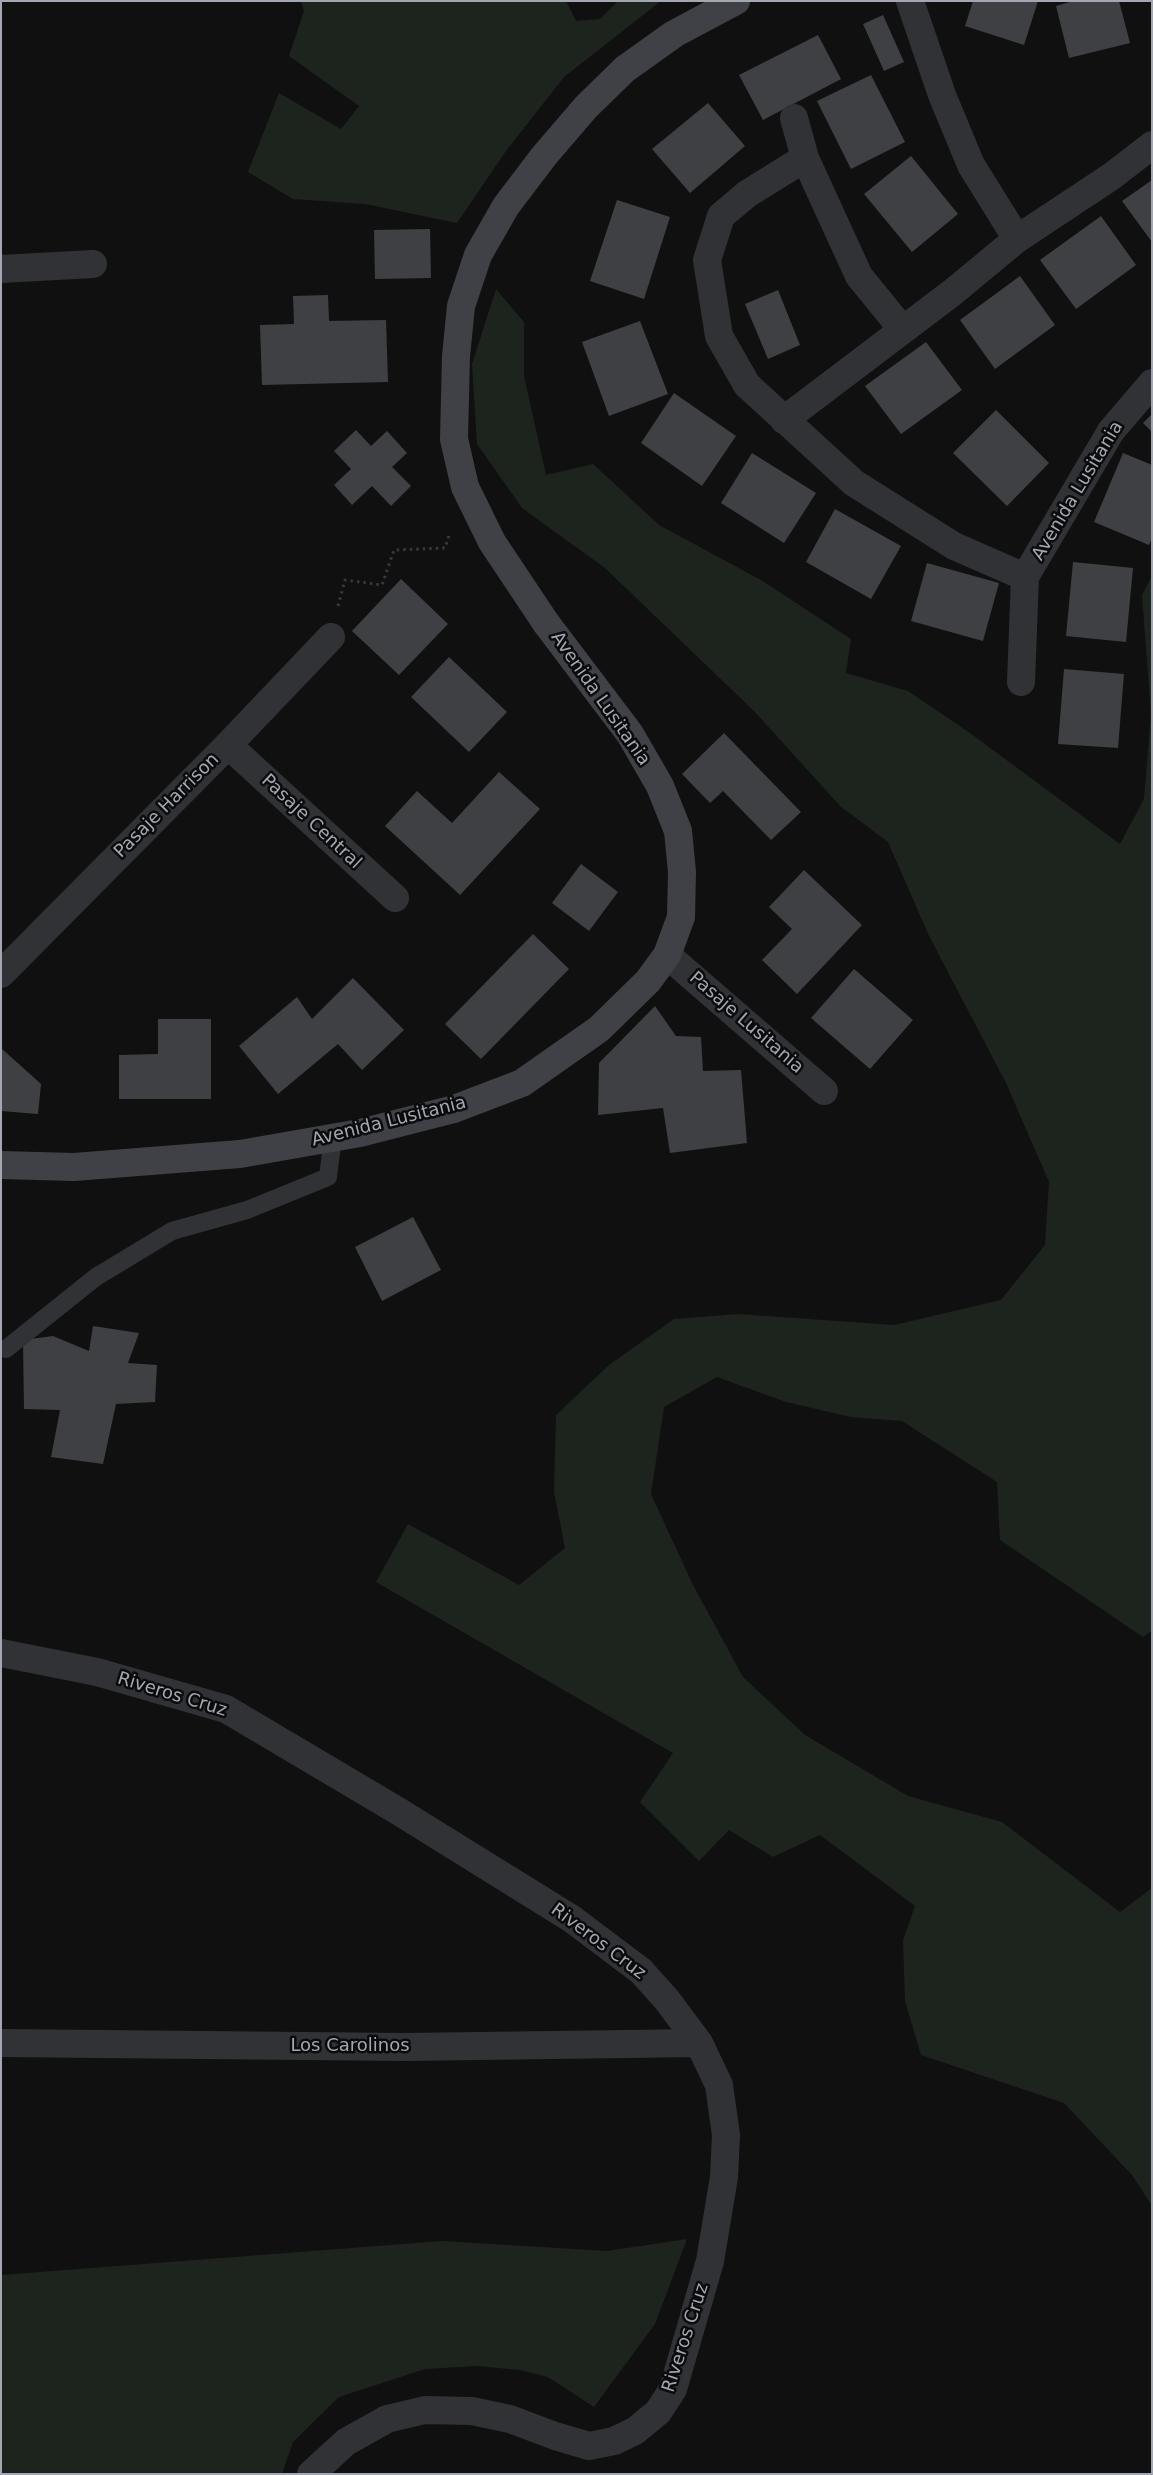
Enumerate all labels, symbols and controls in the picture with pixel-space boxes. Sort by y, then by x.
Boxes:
street label: Avenida Lusitania [1028,417,1128,565]
street label: Avenida Lusitania [546,628,654,770]
street label: Pasaje Harrison [110,749,224,863]
street label: Pasaje Central [257,770,365,874]
street label: Pasaje Lusitania [684,968,808,1078]
street label: Avenida Lusitania [309,1092,469,1152]
street label: Riveros Cruz [115,1668,229,1722]
street label: Riveros Cruz [546,1899,650,1985]
street label: Los Carolinos [290,2035,410,2057]
street label: Riveros Cruz [658,2281,714,2395]

